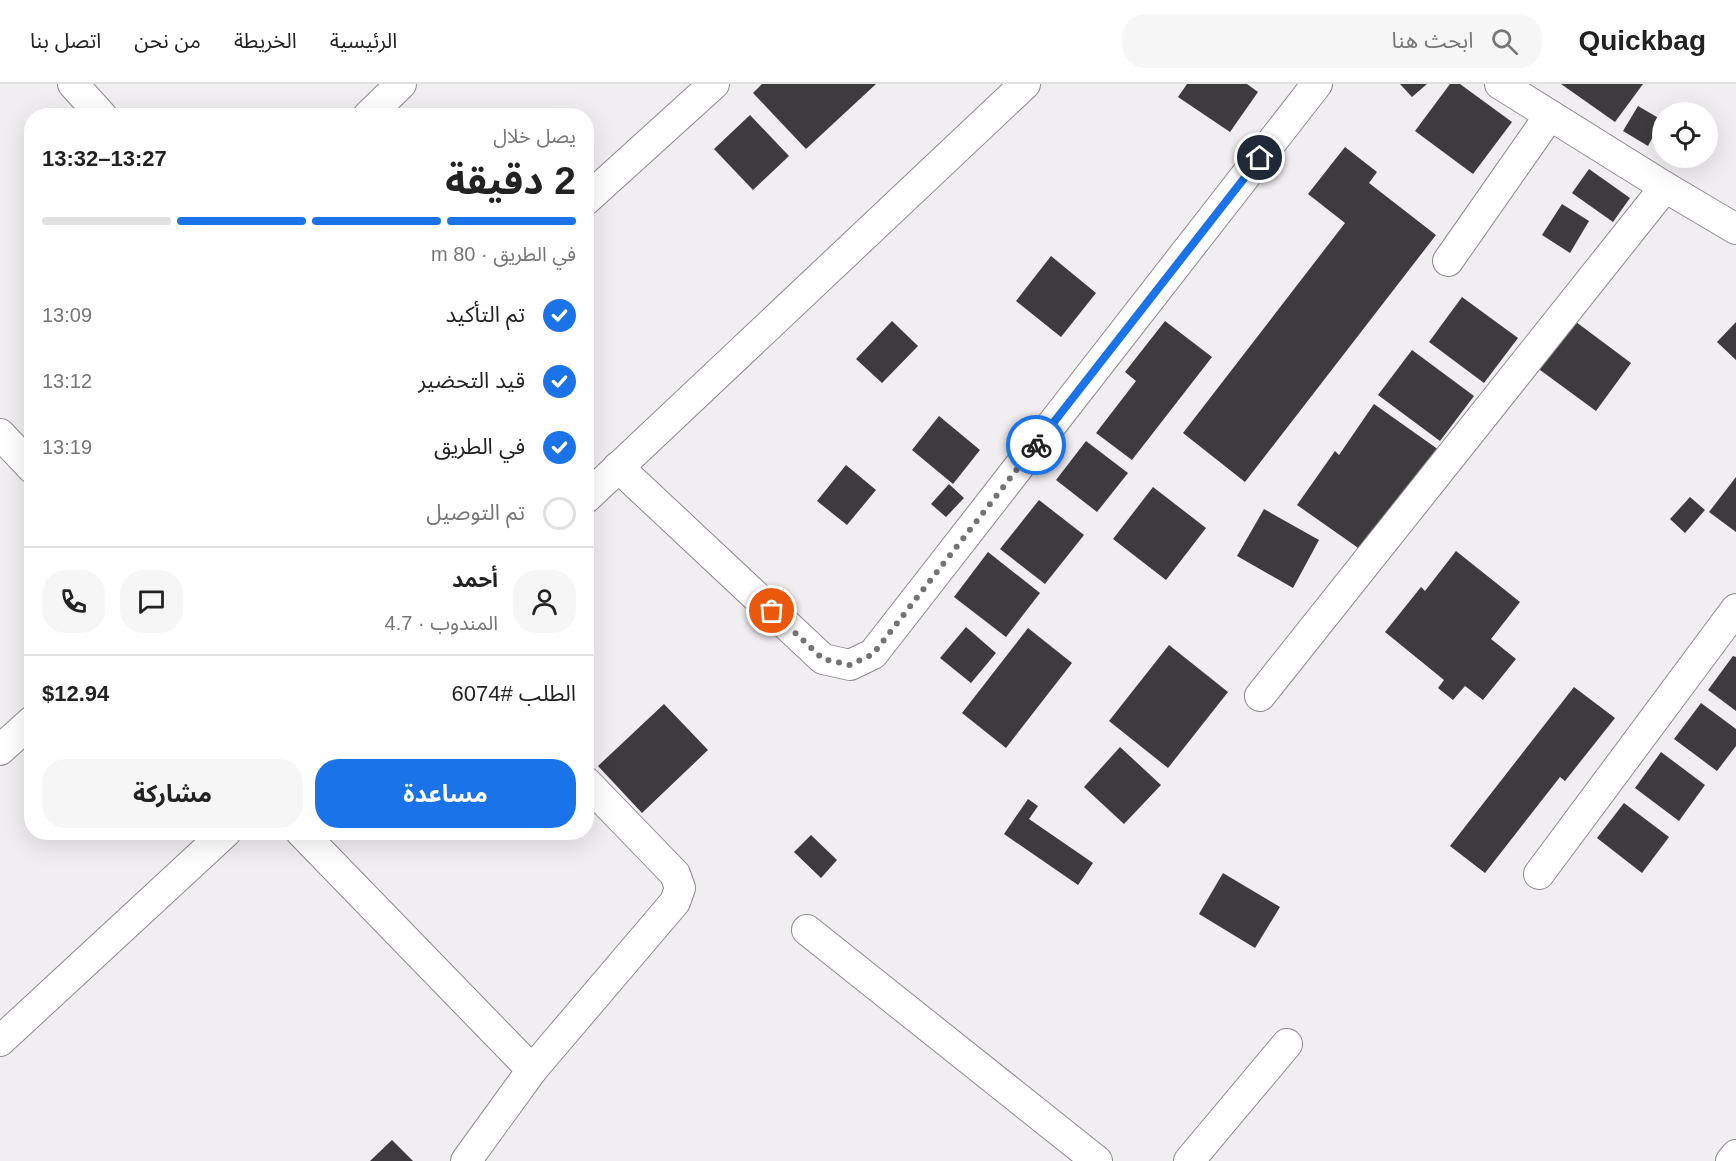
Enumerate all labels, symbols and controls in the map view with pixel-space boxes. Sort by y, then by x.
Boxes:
search box [1122,14,1542,68]
icon: search [1488,25,1521,58]
text: Quickbag [1578,25,1706,56]
text: ابحث هنا [1392,28,1473,53]
text: اتصل بنا [30,29,101,52]
text: من نحن [134,29,201,52]
text: الخريطة [234,29,297,52]
text: الرئيسية [330,29,397,52]
map controls [1652,102,1718,168]
button: locate [1652,102,1718,168]
text: يصل خلال [493,125,576,147]
pin [1234,132,1285,183]
icon: home [1243,141,1276,174]
text: 13:27–13:32 [42,146,167,171]
text: 2 دقيقة [445,159,576,202]
text: في الطريق · 80 m [431,243,576,265]
icon: check [543,299,576,332]
text: تم التأكيد [445,302,525,327]
text: 13:09 [42,304,92,326]
icon: check [543,365,576,398]
text: قيد التحضير [418,368,525,393]
text: 13:12 [42,370,92,392]
courier [1006,415,1066,475]
icon: bike [1020,429,1053,462]
icon: check [543,431,576,464]
text: في الطريق [434,434,525,459]
text: 13:19 [42,436,92,458]
text: تم التوصيل [426,500,525,525]
text: أحمد [452,567,498,592]
button: phone [42,570,105,633]
button: chat [120,570,183,633]
button: person [513,570,576,633]
pin [746,585,797,636]
icon: bag [755,594,788,627]
text: المندوب · 4.7 [385,612,498,634]
text: $12.94 [42,681,109,706]
text: الطلب #6074 [451,681,576,706]
button: مشاركة [42,759,303,828]
button: مساعدة [315,759,576,828]

